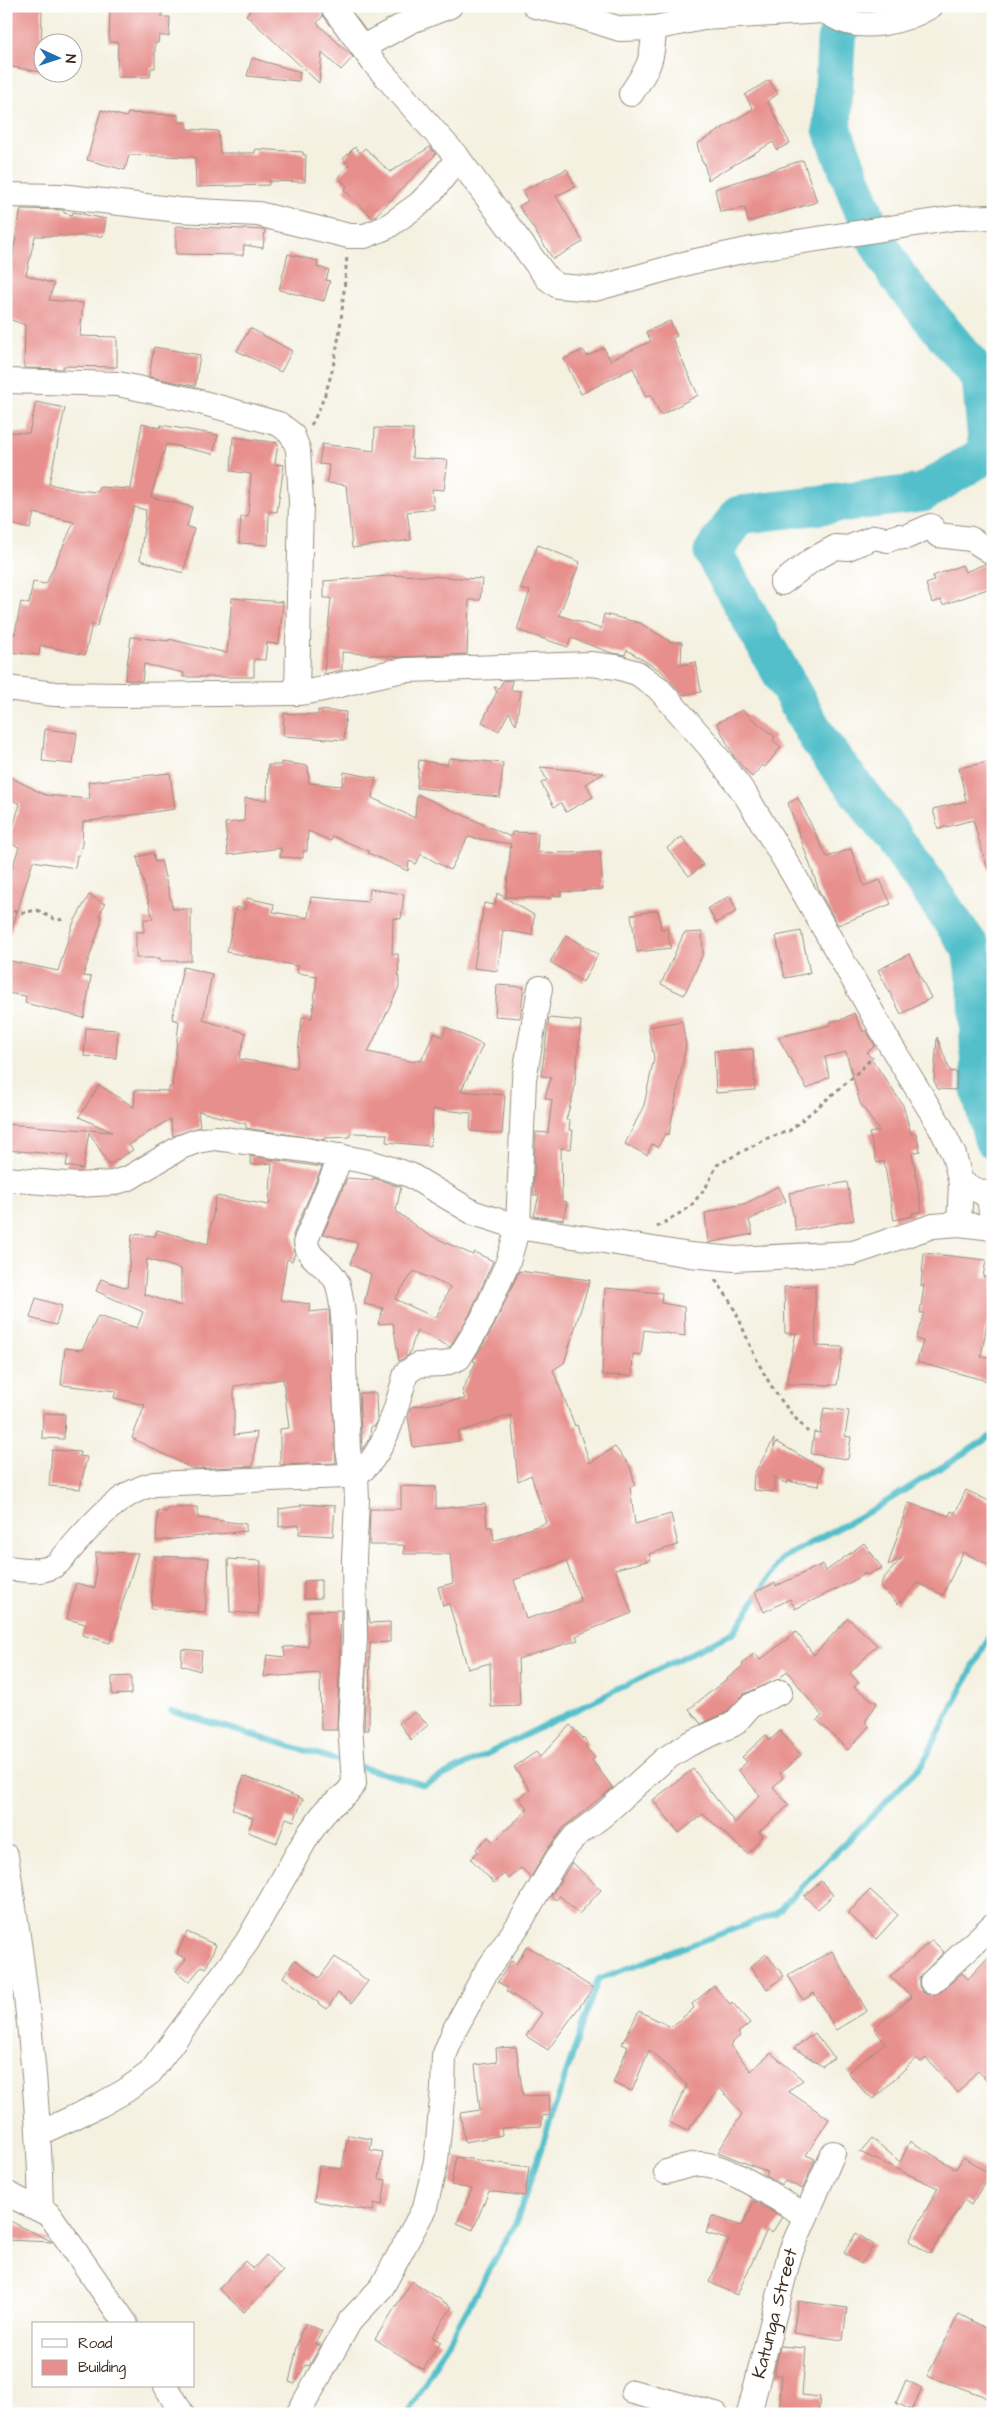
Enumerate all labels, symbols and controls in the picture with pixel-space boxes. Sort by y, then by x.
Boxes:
north arrow [32,32,82,82]
text: N [60,54,80,64]
street label: Katunga Street [745,2243,804,2381]
legend [32,2322,195,2388]
text: Road [78,2333,113,2354]
text: Building [78,2357,126,2379]

